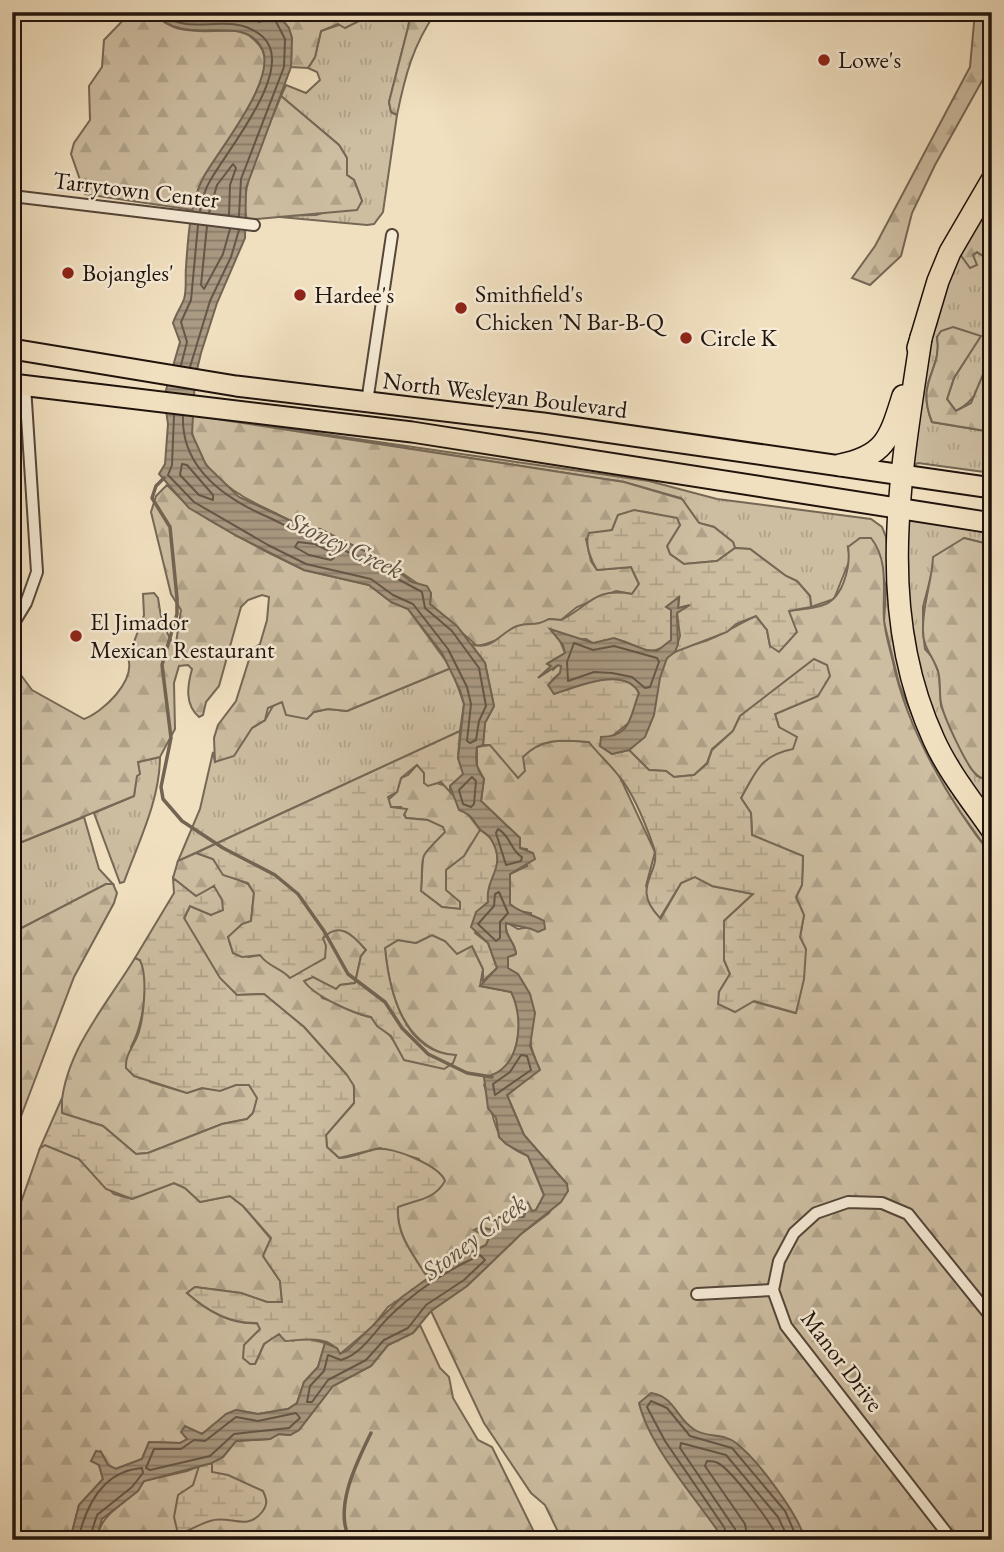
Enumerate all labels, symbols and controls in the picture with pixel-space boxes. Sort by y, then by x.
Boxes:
place label: Lowe's [838,44,901,75]
marker: Lowe's [816,52,832,68]
street label: Tarrytown Center [51,164,221,215]
place label: Bojangles' [82,257,174,288]
marker: Bojangles' [60,265,76,281]
place label: Smithfield's Chicken 'N Bar-B-Q [475,278,668,337]
place label: Hardee's [314,279,394,310]
marker: Hardee's [292,287,308,303]
marker: Smithfield's Chicken 'N Bar-B-Q [453,300,469,316]
place label: Circle K [700,322,778,353]
marker: Circle K [678,330,694,346]
street label: North Wesleyan Boulevard [381,364,630,425]
water label: Stoney Creek [282,503,409,586]
place label: El Jimador Mexican Restaurant [90,606,275,665]
marker: El Jimador Mexican Restaurant [68,628,84,644]
water label: Stoney Creek [414,1186,534,1288]
street label: Manor Drive [794,1304,891,1418]

